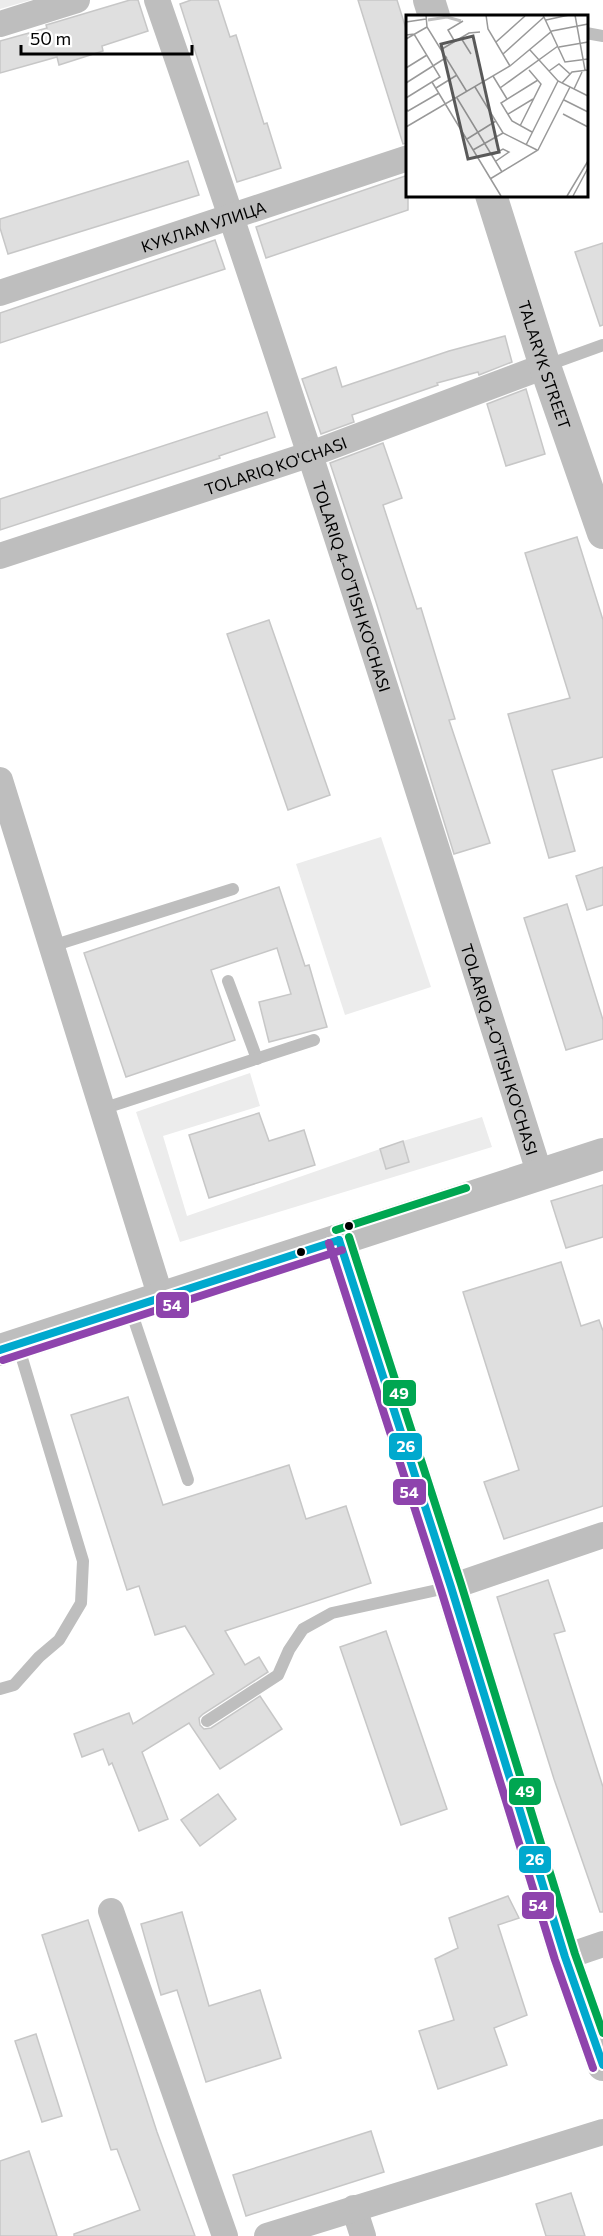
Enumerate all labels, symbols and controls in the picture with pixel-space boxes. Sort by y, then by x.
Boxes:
inset map [406,15,588,196]
scale bar [21,18,192,56]
text: 50 m [30,27,71,49]
street label: КУКЛАМ УЛИЦА [138,196,268,255]
street label: TALARYK STREET [515,298,576,431]
street label: TOLARIQ KO'CHASI [202,432,349,498]
street label: TOLARIQ 4-O'TISH KO'CHASI [310,478,396,694]
street label: TOLARIQ 4-O'TISH KO'CHASI [458,941,543,1157]
unlabelled marker [343,1220,355,1232]
unlabelled marker [295,1246,307,1258]
line badge: 54 [155,1291,190,1319]
text: 54 [162,1295,182,1314]
line badge: 49 [382,1379,417,1407]
text: 49 [389,1383,409,1402]
line badge: 26 [388,1432,423,1461]
text: 26 [397,1436,416,1455]
line badge: 54 [392,1478,427,1506]
text: 54 [399,1482,419,1501]
line badge: 49 [508,1777,542,1806]
text: 49 [515,1781,535,1800]
line badge: 26 [518,1845,552,1874]
text: 26 [526,1849,545,1868]
line badge: 54 [521,1891,555,1920]
text: 54 [528,1895,548,1914]

